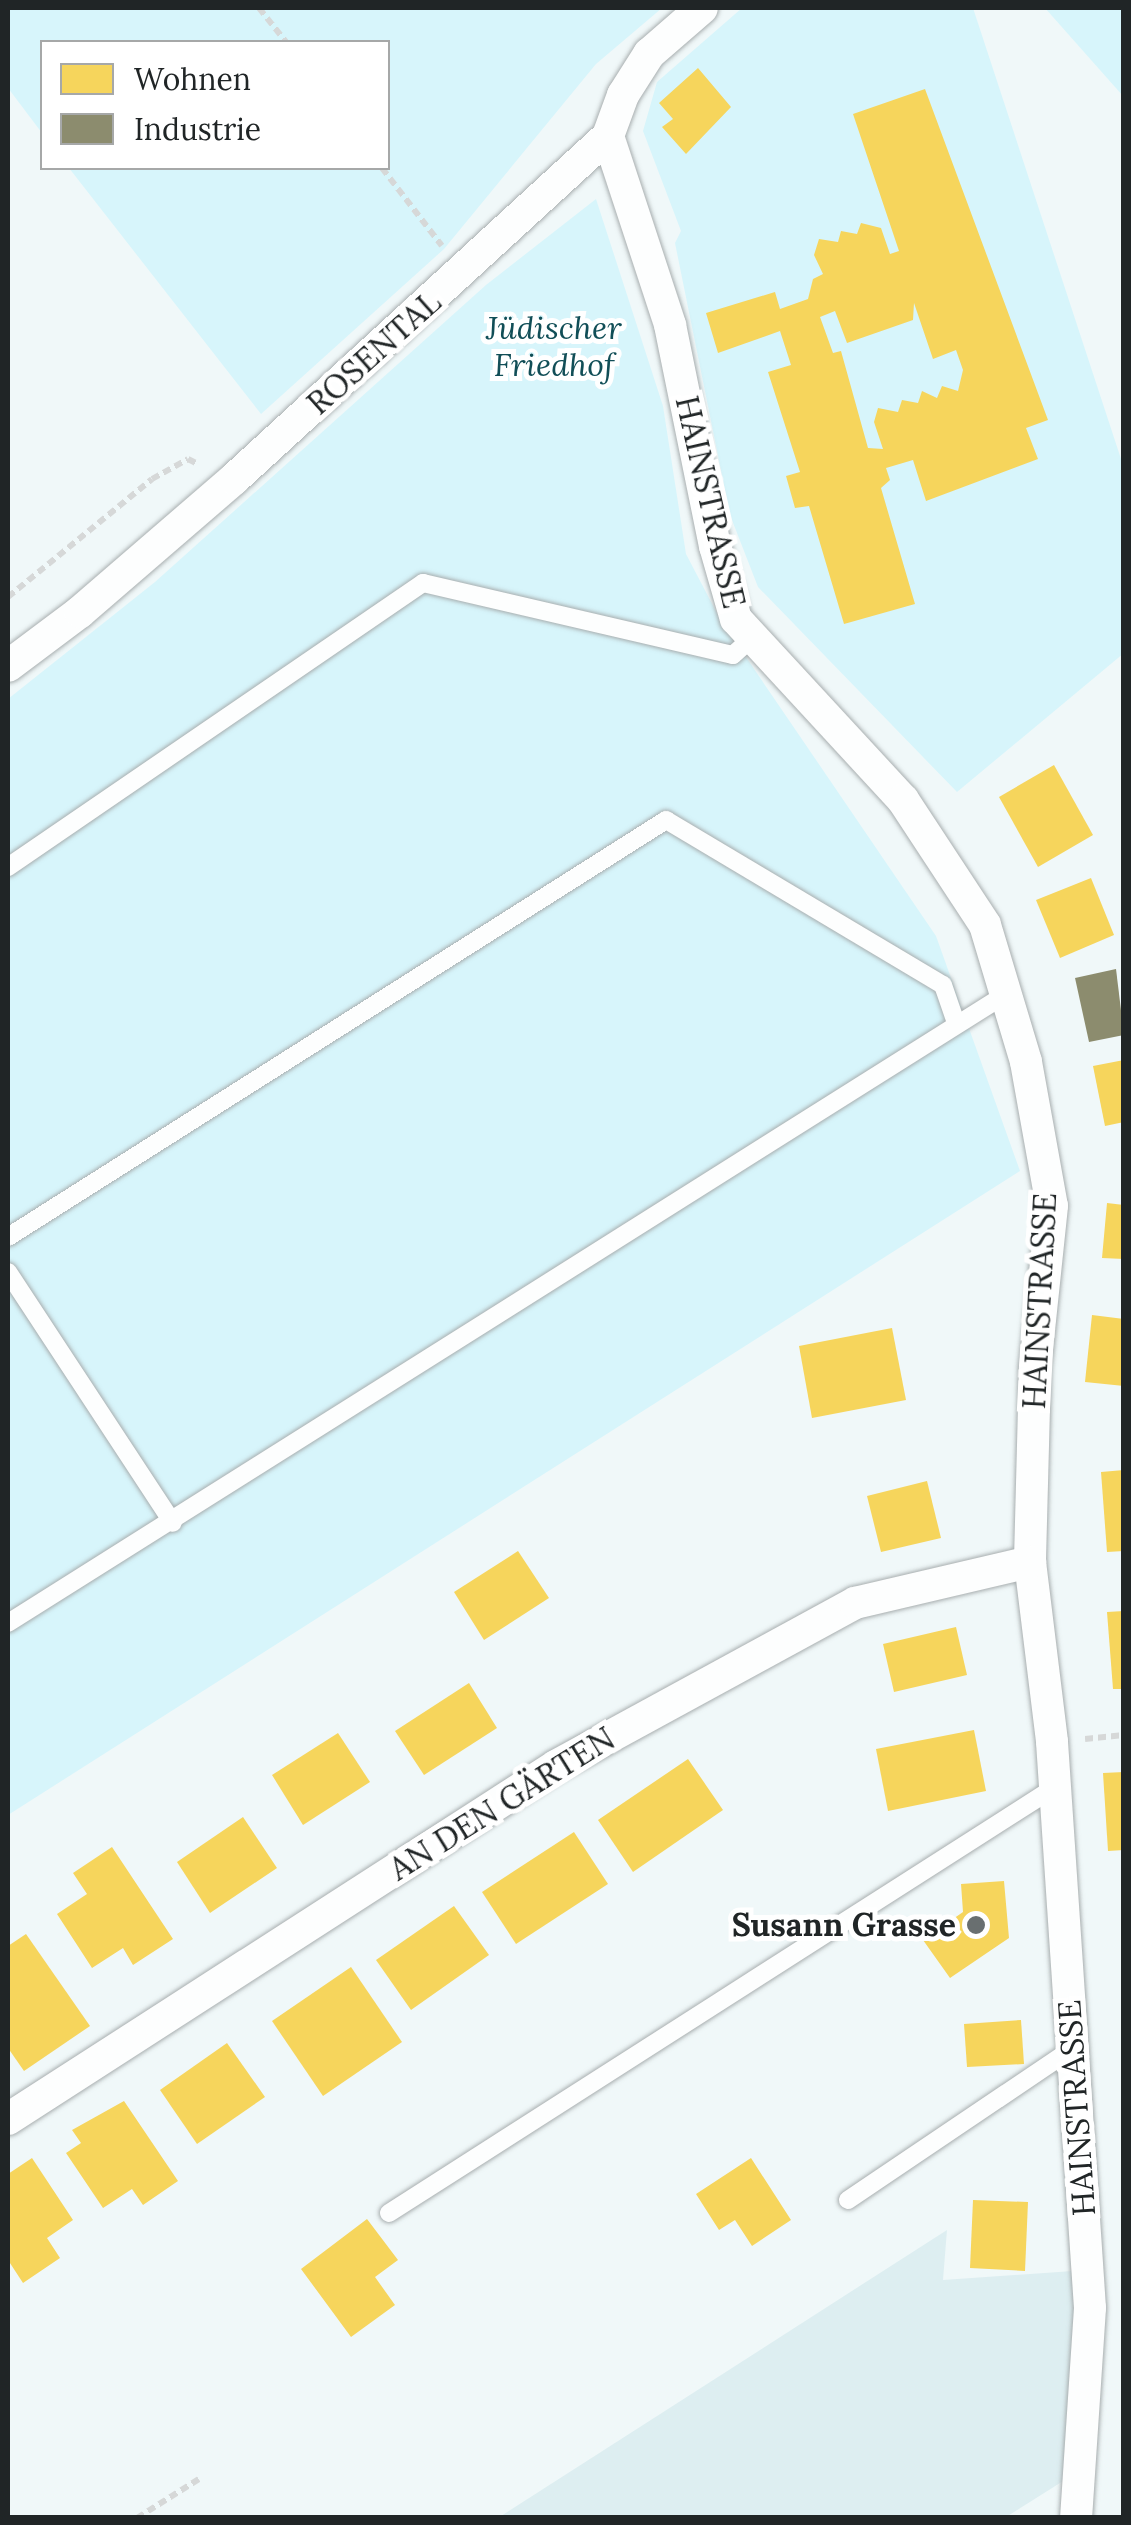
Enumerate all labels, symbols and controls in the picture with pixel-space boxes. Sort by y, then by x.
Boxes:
legend [40,40,390,170]
text: Wohnen [134,60,251,98]
text: Industrie [134,110,261,148]
street label: ROSENTAL [299,283,449,423]
park label: Jüdischer Friedhof [486,310,622,385]
street label: HAINSTRASSE [667,392,753,612]
street label: HAINSTRASSE [1015,1192,1065,1410]
street label: AN DEN GÄRTEN [382,1719,622,1889]
place label: Susann Grasse [732,1906,956,1944]
marker: Susann Grasse [965,1914,987,1936]
street label: HAINSTRASSE [1050,1999,1104,2217]

